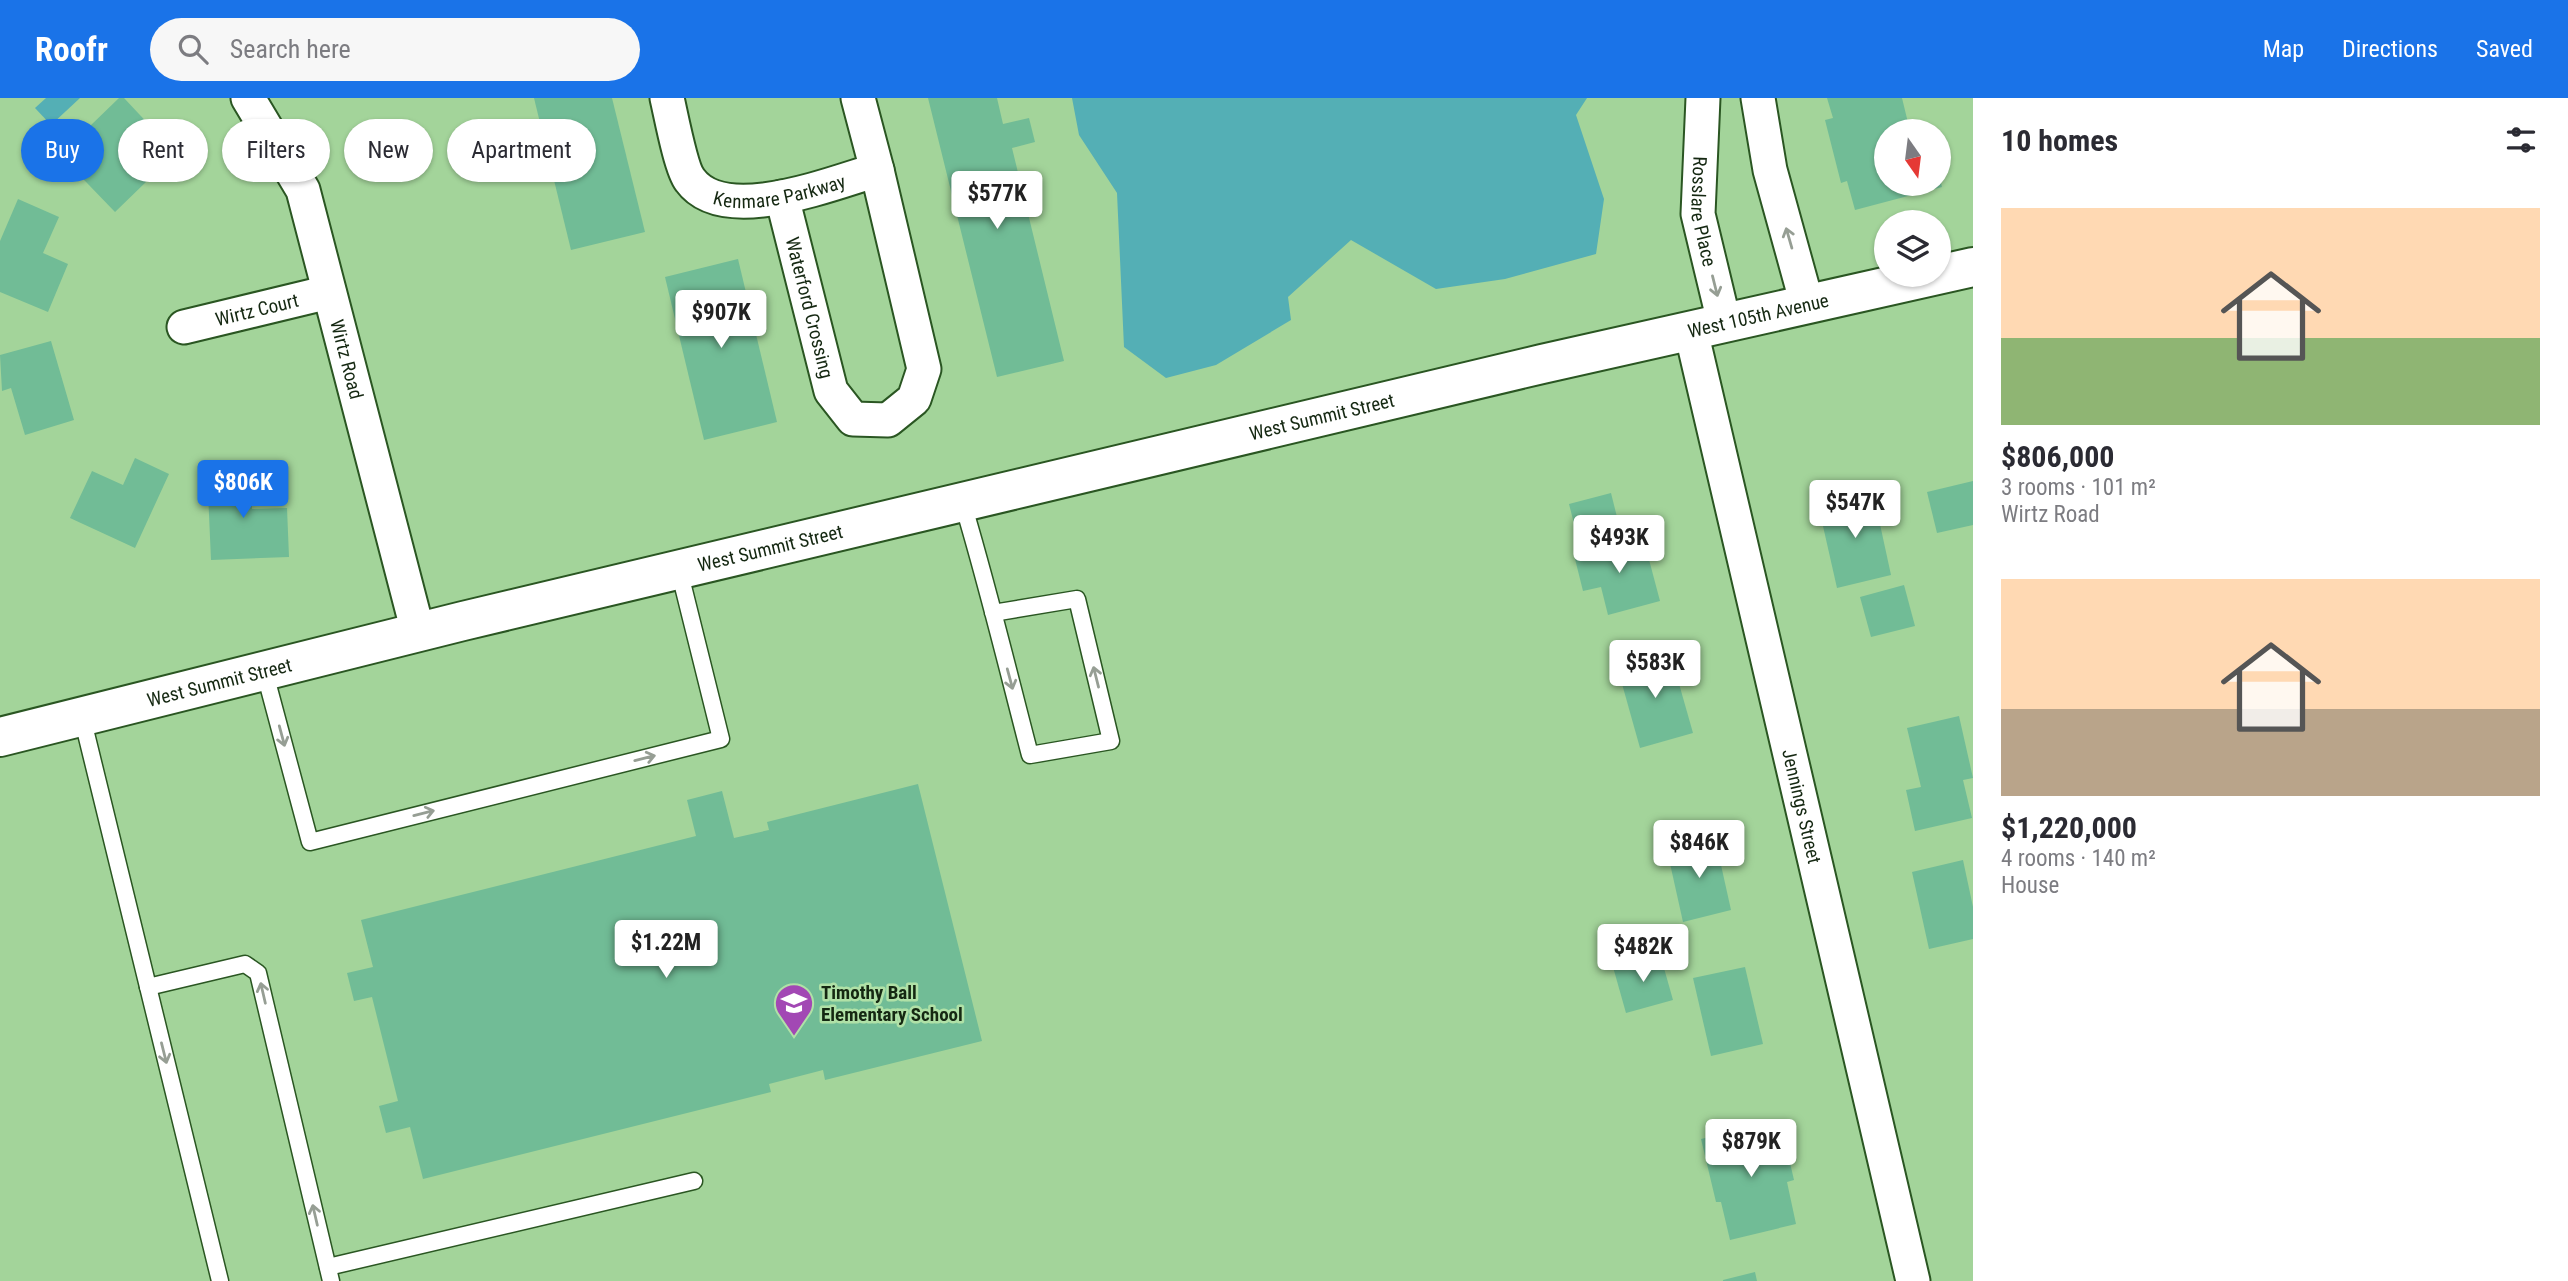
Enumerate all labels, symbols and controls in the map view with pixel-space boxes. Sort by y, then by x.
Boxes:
search box [150,18,640,81]
text: Roofr [35,30,108,69]
icon: search [174,30,212,68]
text: Search here [230,34,351,64]
text: Map [2263,35,2304,63]
text: Directions [2342,35,2438,63]
text: Saved [2476,35,2533,63]
chip: Buy [21,119,104,182]
chip: Rent [118,119,208,182]
chip: Filters [222,119,330,182]
chip: New [344,119,433,182]
chip: Apartment [447,119,596,182]
north arrow [1874,119,1951,196]
map controls [1874,119,1951,287]
icon: filters [2502,121,2540,159]
text: 10 homes [2001,123,2118,158]
street label: Rosslare Place [1686,156,1722,269]
street label: Kenmare Parkway [711,169,848,213]
pin: $577K [948,172,1046,231]
text: $577K [967,180,1027,207]
button: layers [1874,210,1951,287]
one-way arrow [1781,227,1794,249]
street label: Waterford Crossing [781,234,839,381]
icon: home [2208,253,2334,379]
one-way arrow [1710,275,1723,297]
street label: Wirtz Court [213,288,301,331]
street label: West 105th Avenue [1685,288,1831,342]
pin: $907K [672,290,770,350]
text: $907K [691,299,751,326]
street label: Wirtz Road [326,317,368,402]
street label: West Summit Street [1247,388,1396,445]
text: $806,000 [2001,439,2114,474]
pin: $806K [194,460,292,520]
text: $806K [213,469,273,496]
text: 3 rooms · 101 m² [2001,474,2156,501]
pin: $547K [1806,480,1904,540]
text: $547K [1825,489,1885,516]
text: Wirtz Road [2001,501,2100,528]
pin: $493K [1570,516,1668,575]
street label: West Summit Street [695,519,845,576]
text: $493K [1589,524,1649,551]
icon: home [2208,624,2334,750]
pin: $583K [1606,640,1704,700]
text: $583K [1625,649,1685,676]
street label: West Summit Street [144,653,294,711]
one-way arrow [1089,666,1102,689]
one-way arrow [1004,667,1017,690]
one-way arrow [276,725,289,747]
street label: Jennings Street [1778,747,1827,866]
one-way arrow [633,751,656,764]
one-way arrow [412,806,435,819]
text: $1,220,000 [2001,810,2137,845]
pin: $846K [1650,820,1748,880]
text: $846K [1669,829,1729,856]
text: 4 rooms · 140 m² [2001,845,2156,872]
text: House [2001,872,2059,899]
pin: $1.22M [609,920,723,980]
pin: $482K [1594,924,1692,984]
text: $1.22M [631,929,701,956]
text: $482K [1613,933,1673,960]
place label: Timothy Ball Elementary School [821,981,963,1026]
one-way arrow [256,982,269,1005]
school or university icon: Timothy Ball Elementary School [773,982,815,1037]
one-way arrow [158,1041,171,1064]
pin: $879K [1702,1119,1800,1179]
text: $879K [1721,1128,1781,1155]
one-way arrow [308,1204,322,1227]

